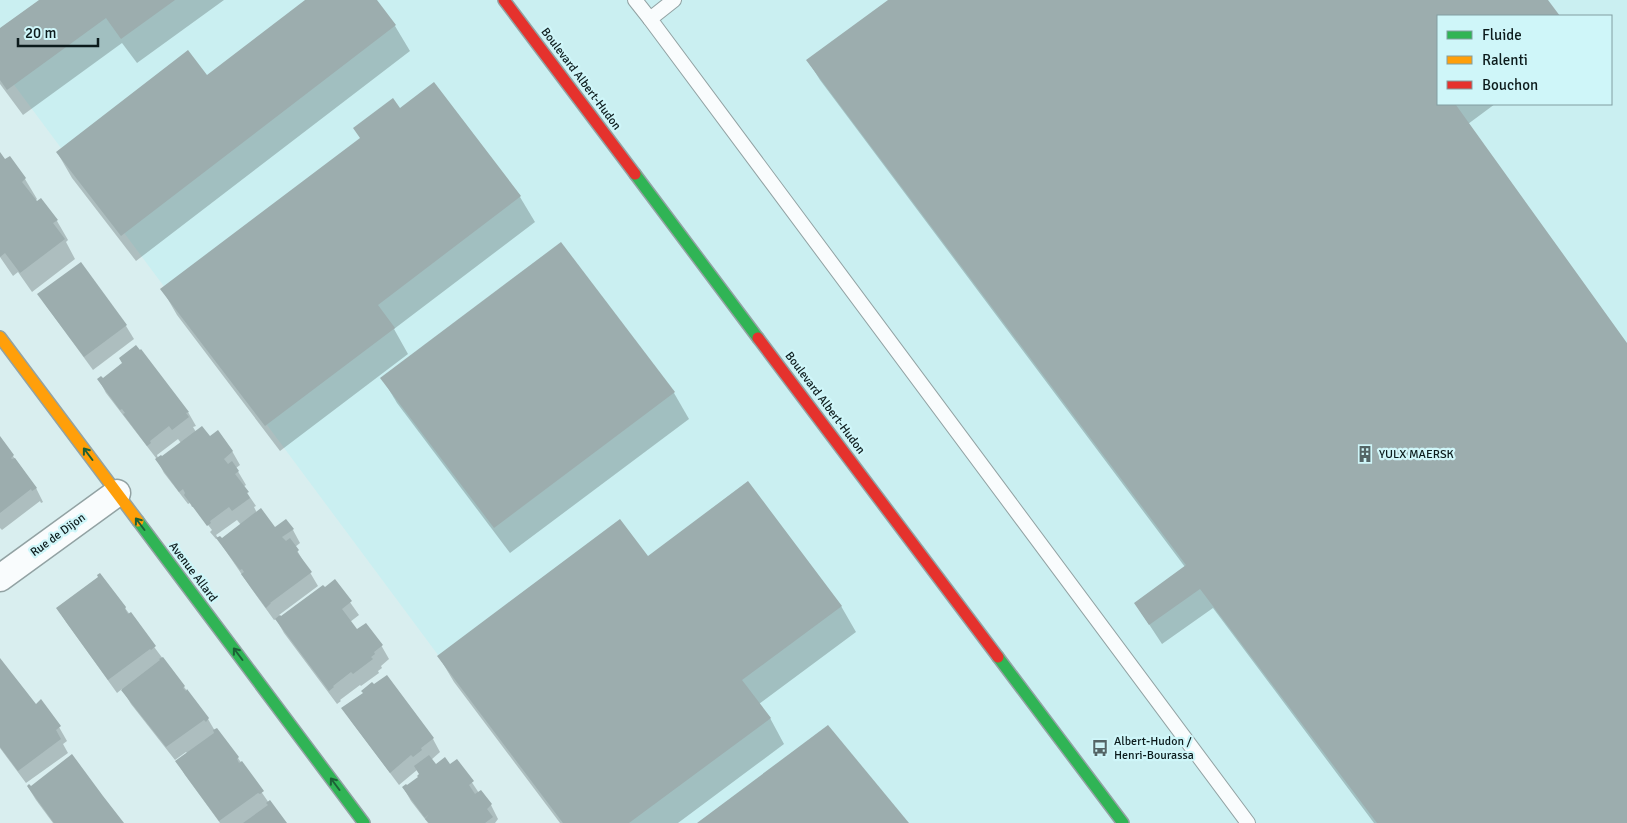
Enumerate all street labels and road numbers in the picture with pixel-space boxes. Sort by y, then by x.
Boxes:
street label: Boulevard Albert-Hudon [538,25,624,133]
street label: Boulevard Albert-Hudon [782,349,868,457]
street label: Rue de Dijon [28,510,88,560]
street label: Avenue Allard [166,539,220,605]

